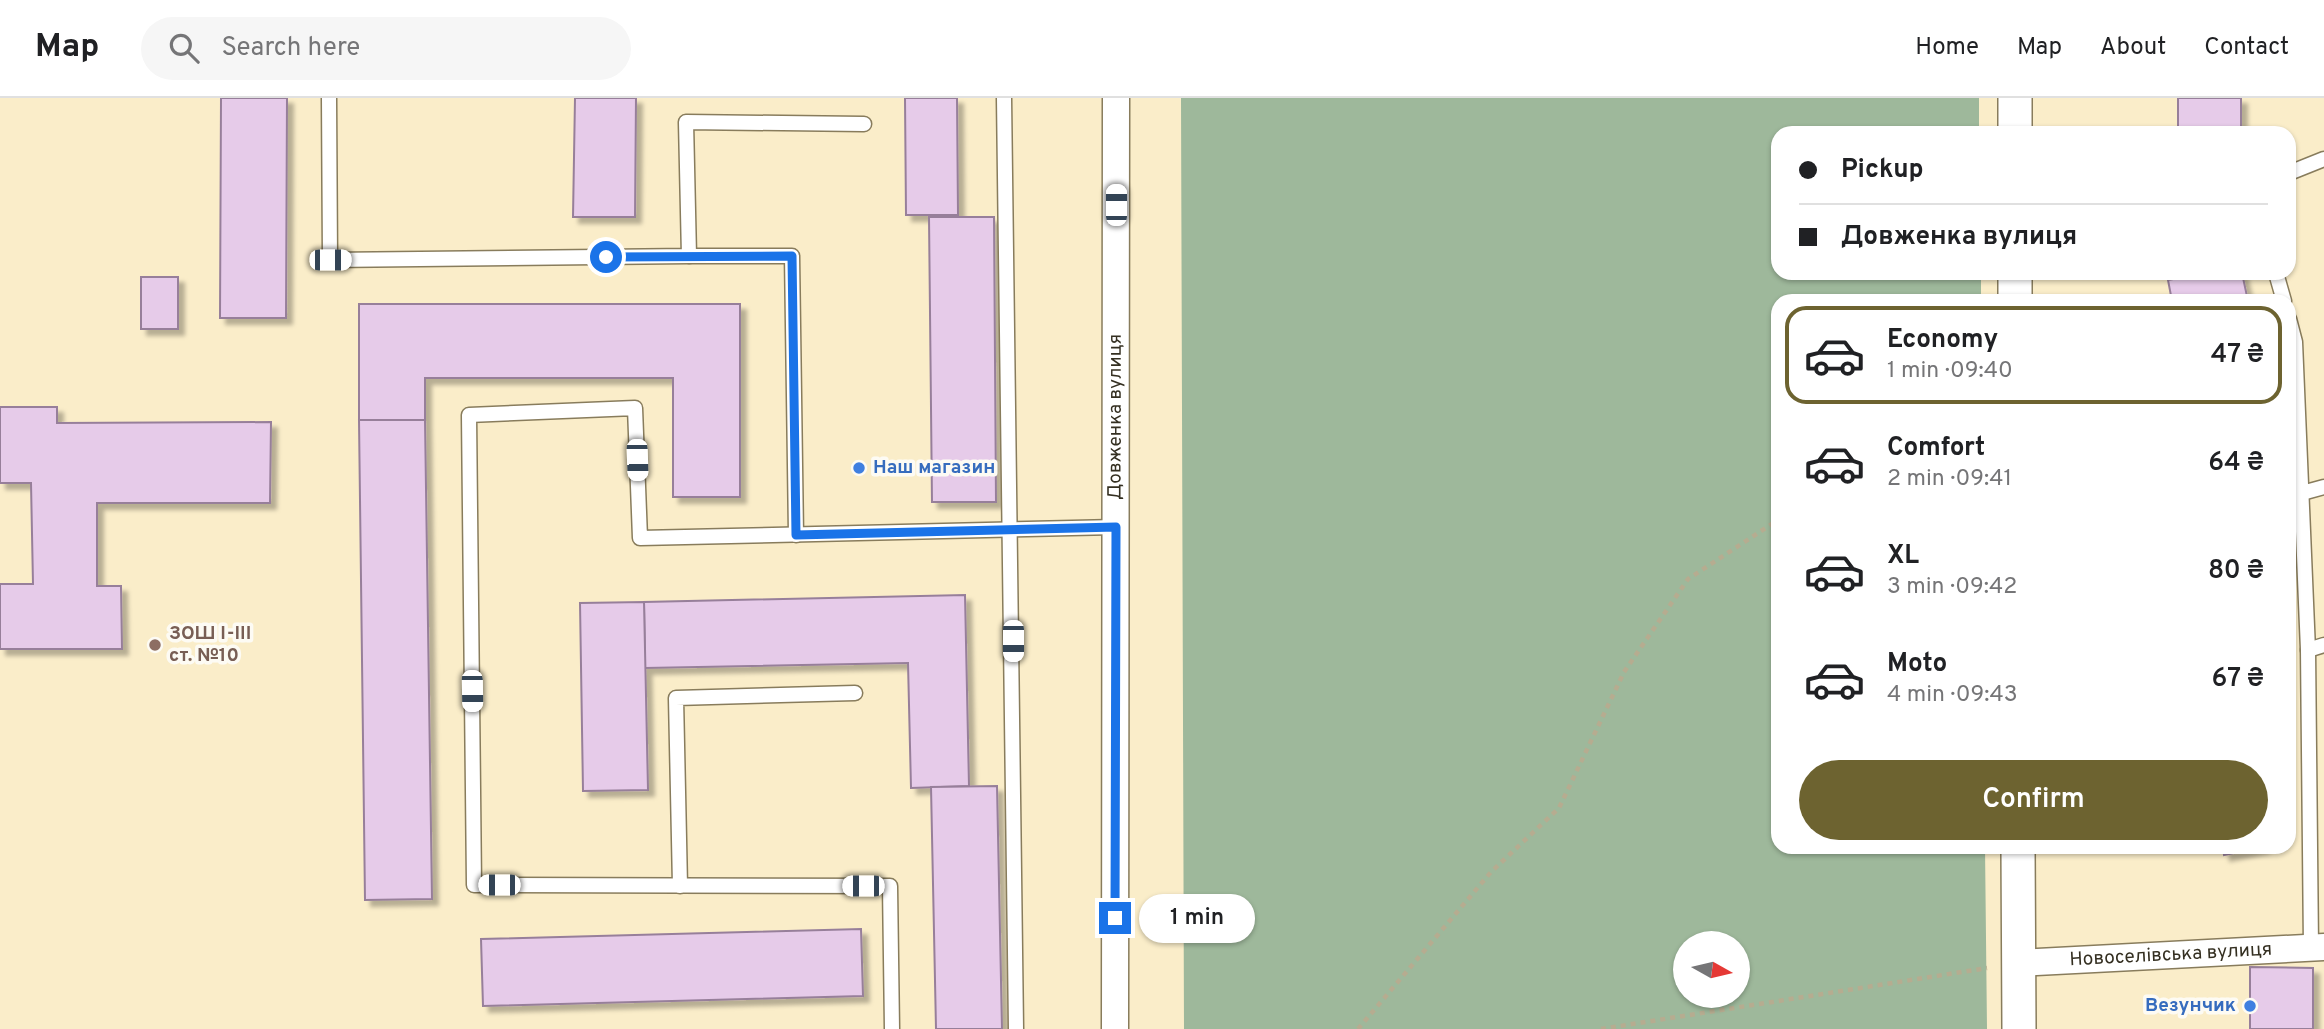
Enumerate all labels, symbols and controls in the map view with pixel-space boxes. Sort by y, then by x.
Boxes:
search box [141,17,631,80]
text: Map [35,27,99,69]
icon: search [165,29,203,67]
text: Search here [221,32,360,65]
text: Home [1915,33,1979,63]
text: Map [2017,33,2062,63]
text: About [2100,33,2166,63]
text: Contact [2204,33,2289,63]
text: Pickup [1841,154,1924,187]
car [1106,184,1127,226]
text: Довженка вулиця [1841,221,2077,254]
route start [590,241,622,273]
car [310,250,352,271]
icon: car [1803,324,1866,387]
text: Economy [1887,324,1998,357]
street label: Довженка вулиця [1104,334,1128,500]
text: 47 ₴ [2211,339,2264,372]
text: 1 min · 09:40 [1887,357,2013,386]
icon: car [1803,432,1866,495]
text: Comfort [1887,432,1985,465]
car [626,439,649,481]
text: 64 ₴ [2208,447,2264,480]
place label: Наш магазин [873,456,995,480]
marker: Наш магазин [851,460,867,476]
text: 2 min · 09:41 [1887,465,2012,494]
icon: car [1803,540,1866,603]
text: XL [1887,540,1919,573]
text: 80 ₴ [2208,555,2264,588]
text: 3 min · 09:42 [1887,573,2017,602]
car [1003,620,1024,662]
place label: ЗОШ І-ІІІ ст. №10 [169,622,251,668]
marker: ЗОШ І-ІІІ ст. №10 [147,637,163,653]
icon: car [1803,648,1866,711]
text: Moto [1887,648,1947,681]
text: 67 ₴ [2212,663,2264,696]
car [462,670,483,712]
text: 4 min · 09:43 [1887,681,2018,710]
button: Confirm [1799,760,2268,840]
car [479,875,521,896]
car [843,876,885,897]
callout: 1 min [1140,894,1255,942]
route end [1099,902,1131,934]
text: 1 min [1170,904,1224,933]
north arrow [1673,931,1750,1008]
map controls [1673,931,1750,1008]
street label: Новоселівська вулиця [2069,938,2273,972]
place label: Везунчик [2145,994,2236,1018]
marker: Везунчик [2242,998,2258,1014]

